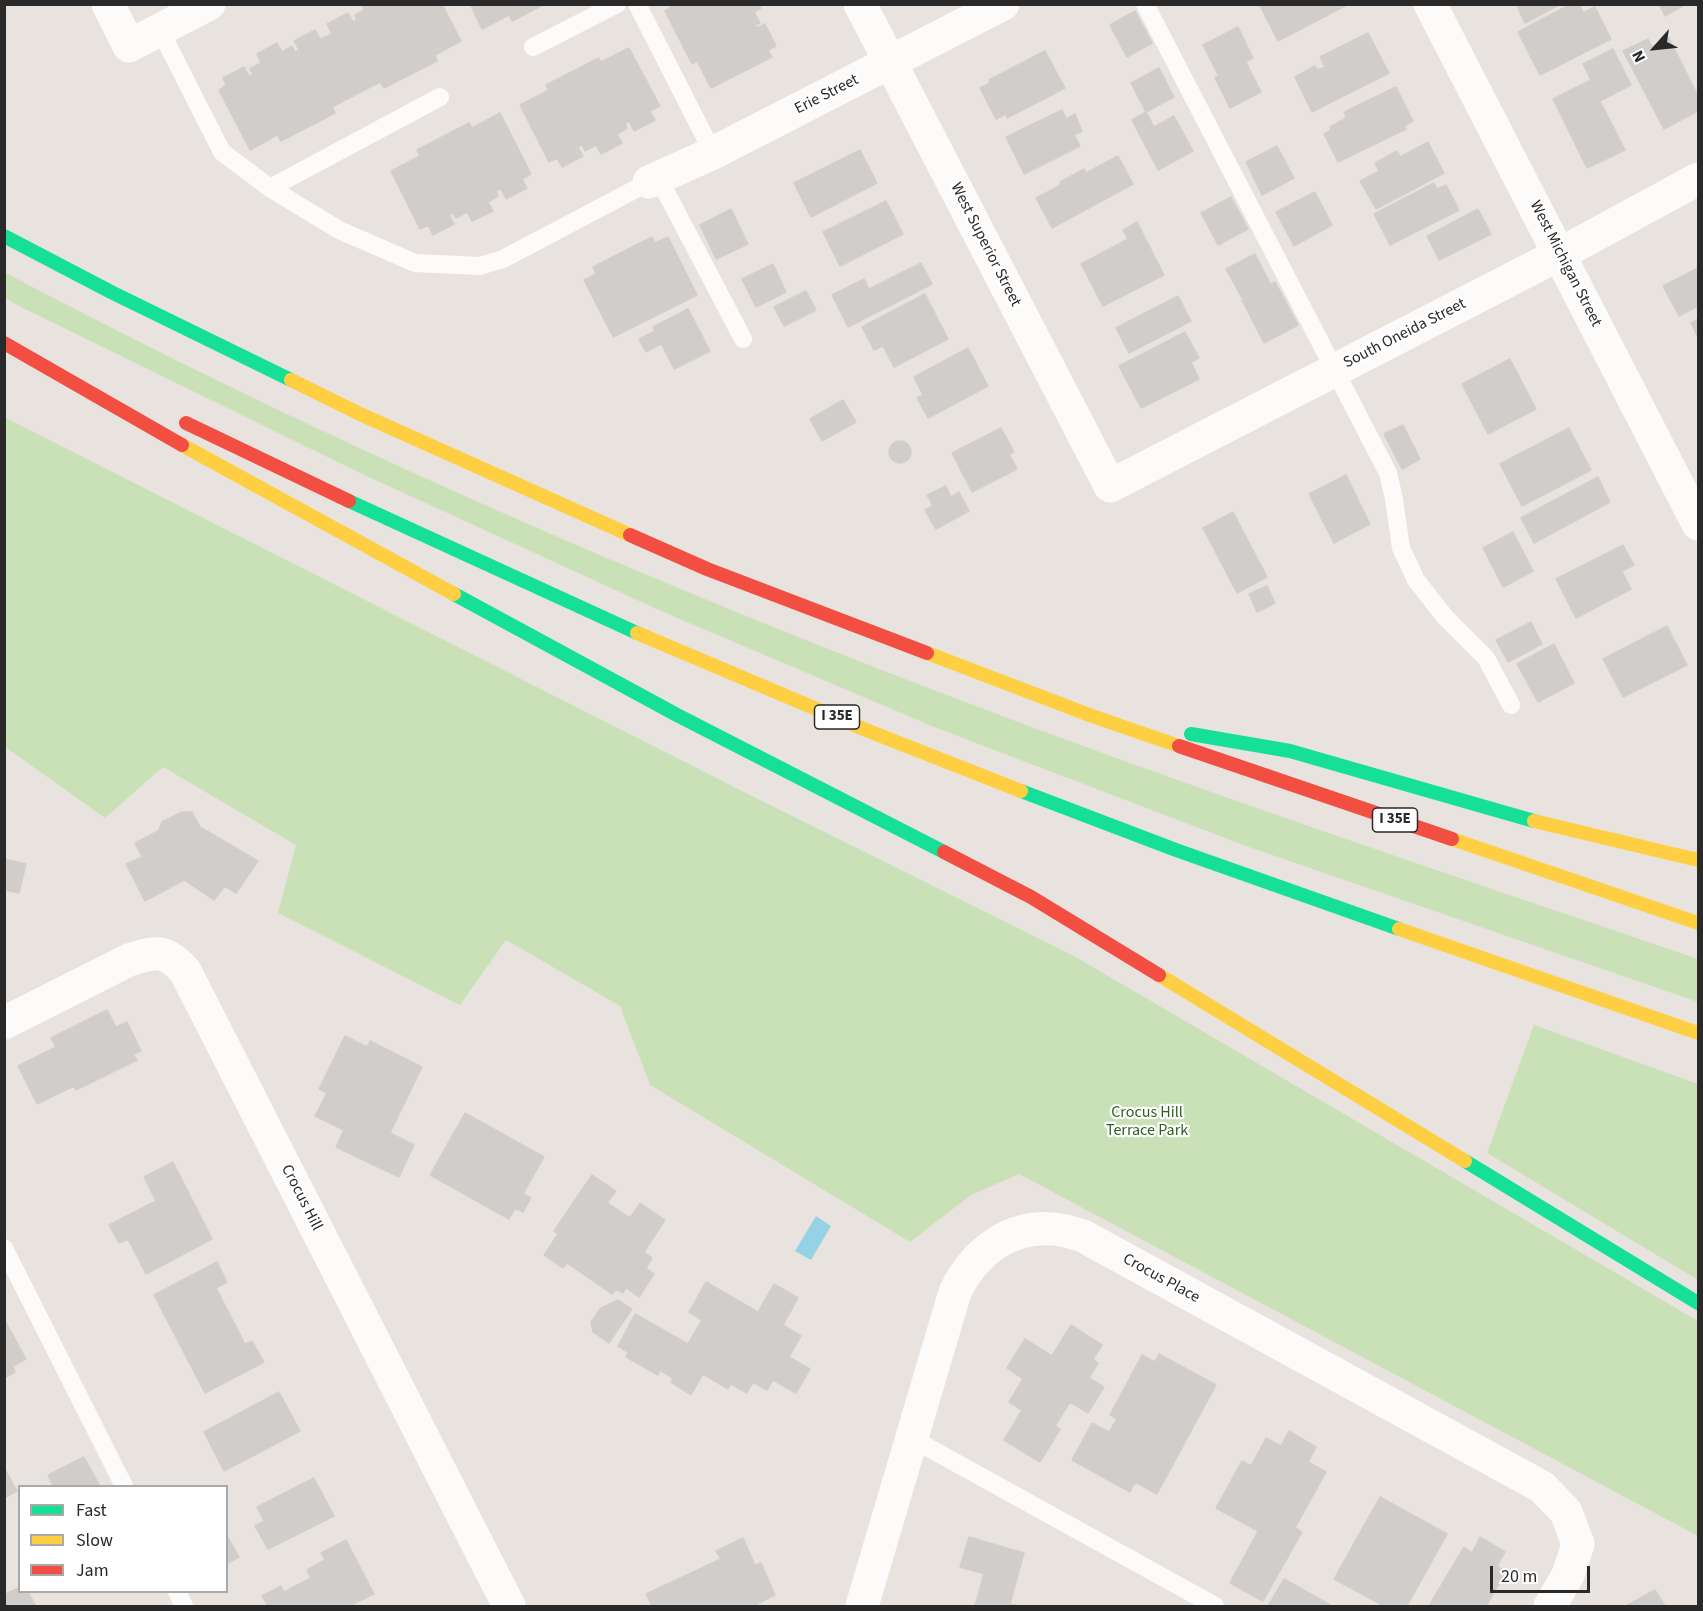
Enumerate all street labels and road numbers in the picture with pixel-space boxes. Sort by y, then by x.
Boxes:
street label: Erie Street [792,71,862,119]
street label: West Superior Street [945,180,1025,310]
street label: West Michigan Street [1525,198,1605,330]
street label: South Oneida Street [1341,295,1469,373]
road number: I 35E [814,705,860,729]
road number: I 35E [1372,808,1418,832]
street label: Crocus Hill [276,1162,326,1234]
street label: Crocus Place [1119,1250,1203,1308]

